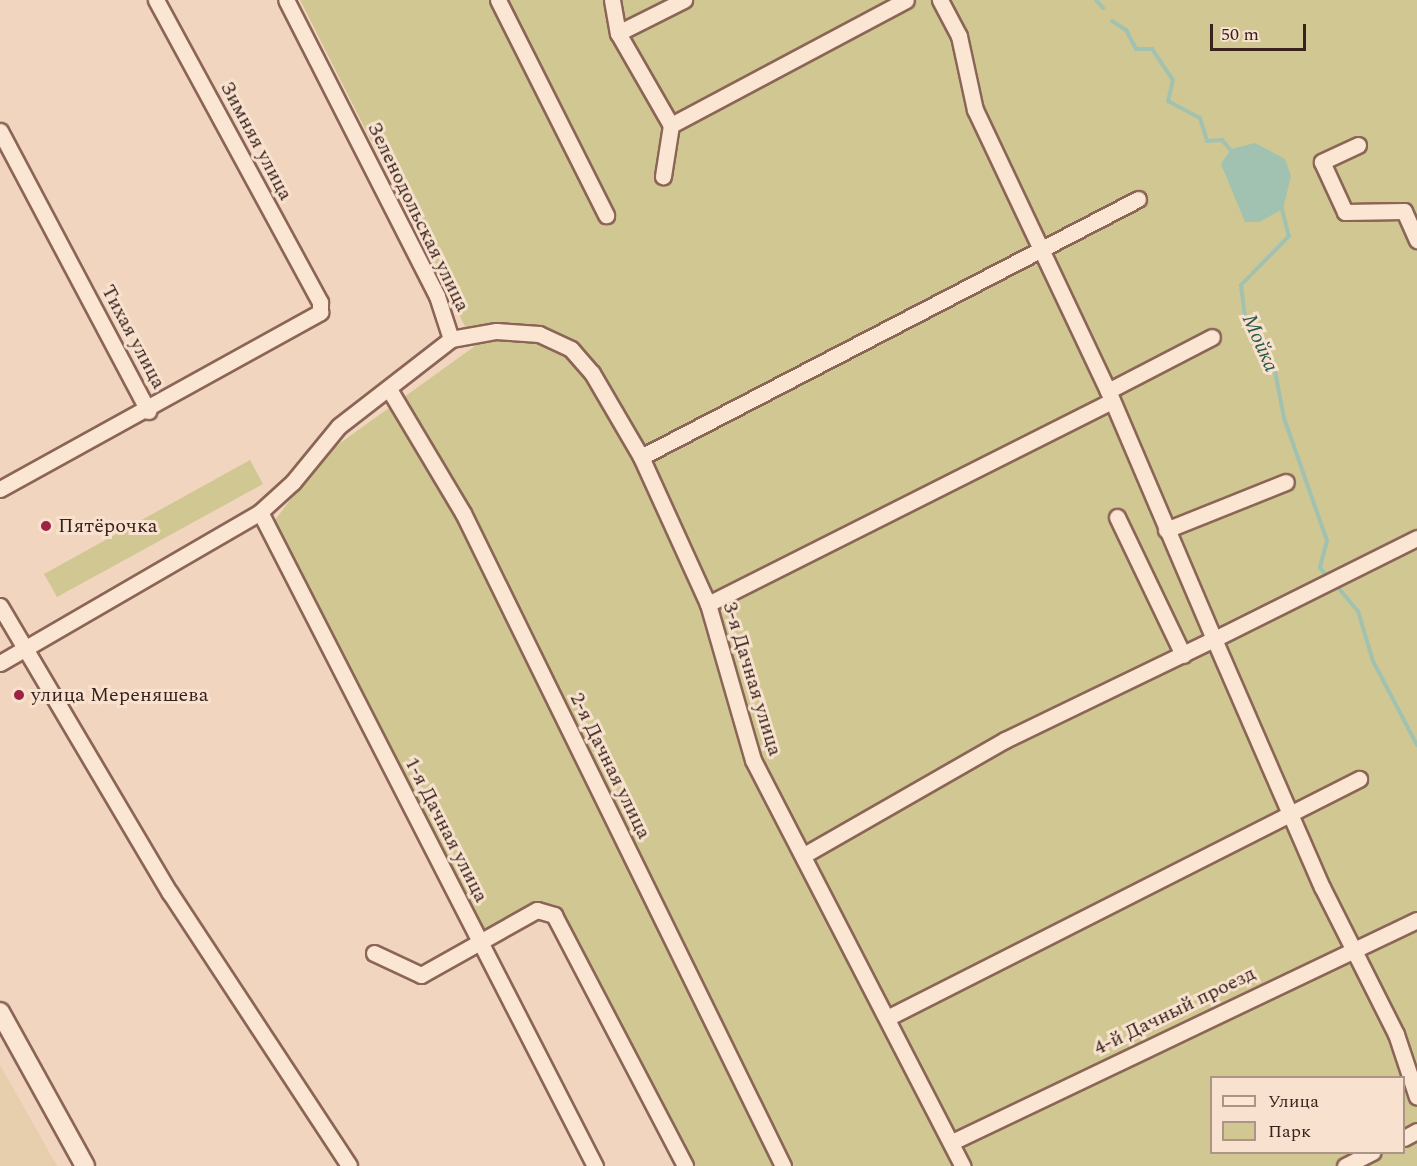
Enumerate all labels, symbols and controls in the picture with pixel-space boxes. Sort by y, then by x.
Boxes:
scale bar [1213,12,1309,50]
text: 50 m [1221,21,1259,48]
street label: Зимняя улица [215,77,297,205]
street label: Зеленодольская улица [362,118,474,316]
street label: Тихая улица [96,281,170,393]
water label: Мойка [1236,310,1284,376]
place label: Пятёрочка [58,514,158,538]
marker: Пятёрочка [39,519,53,533]
street label: 3-я Дачная улица [717,599,787,759]
place label: улица Мереняшева [31,683,209,707]
marker: улица Мереняшева [12,688,26,702]
street label: 2-я Дачная улица [564,689,656,843]
street label: 1-я Дачная улица [399,753,493,907]
street label: 4-й Дачный проезд [1090,962,1260,1060]
legend [1210,1076,1405,1154]
text: Улица [1268,1088,1319,1115]
text: Парк [1268,1118,1311,1145]

